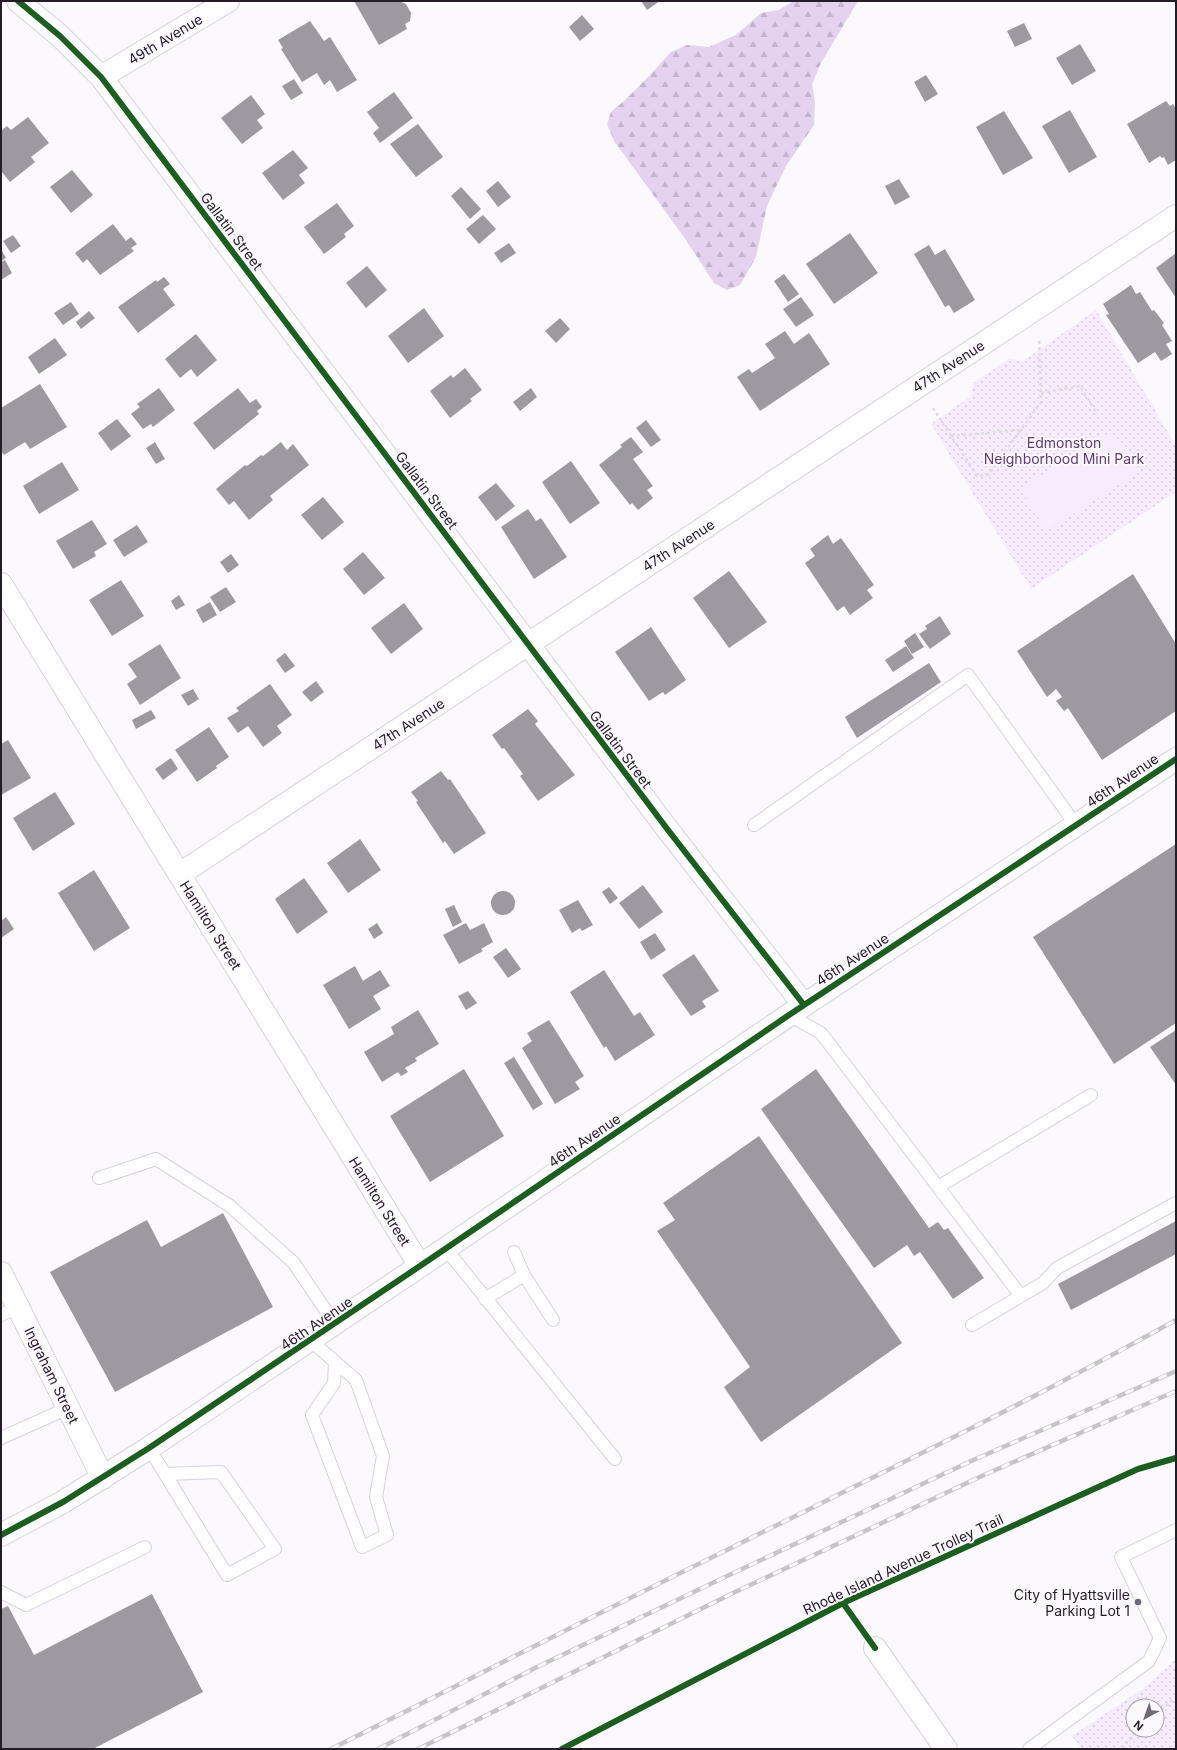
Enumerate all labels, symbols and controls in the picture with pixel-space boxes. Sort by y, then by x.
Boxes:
street label: 49th Avenue [125,10,205,68]
street label: Gallatin Street [197,189,267,273]
street label: 47th Avenue [909,336,987,396]
park label: Edmonston Neighborhood Mini Park [984,434,1145,467]
street label: Gallatin Street [392,448,462,532]
street label: 47th Avenue [639,515,717,575]
street label: 47th Avenue [369,694,447,754]
street label: Gallatin Street [586,707,656,791]
street label: 46th Avenue [1083,750,1161,810]
street label: Hamilton Street [177,877,245,973]
street label: 46th Avenue [812,929,892,989]
street label: 46th Avenue [545,1110,623,1170]
street label: Hamilton Street [346,1153,414,1249]
street label: 46th Avenue [277,1293,355,1353]
street label: Ingraham Street [21,1324,83,1427]
street label: Rhode Island Avenue Trolley Trail [800,1510,1006,1618]
place label: City of Hyattsville Parking Lot 1 [1014,1586,1130,1619]
marker: City of Hyattsville Parking Lot 1 [1133,1597,1143,1607]
north arrow [1125,1698,1165,1738]
text: N [1131,1718,1146,1734]

